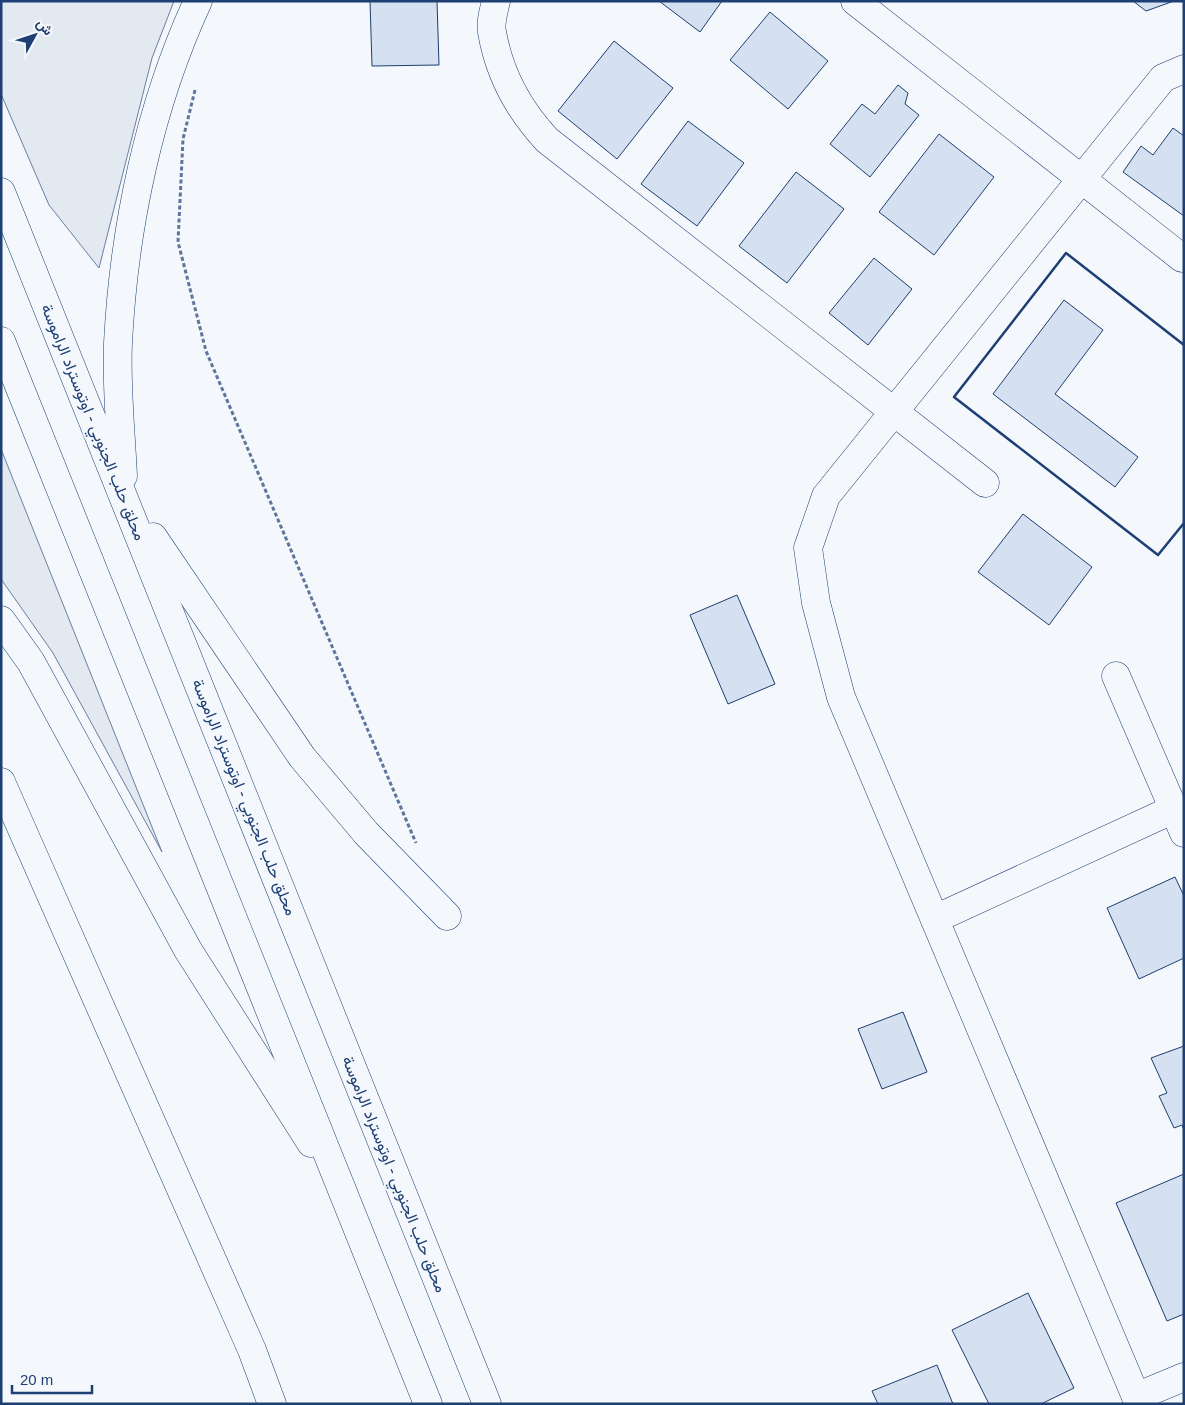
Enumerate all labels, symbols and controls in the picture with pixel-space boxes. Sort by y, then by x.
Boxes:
north arrow [10,10,60,60]
text: ش [33,15,57,39]
street label: محلق حلب الجنوبي - اوتوستراد الراموسة [34,302,149,545]
street label: محلق حلب الجنوبي - اوتوستراد الراموسة [185,677,300,920]
street label: محلق حلب الجنوبي - اوتوستراد الراموسة [335,1054,450,1297]
scale bar [12,1362,92,1394]
text: 20 m [20,1371,53,1388]

